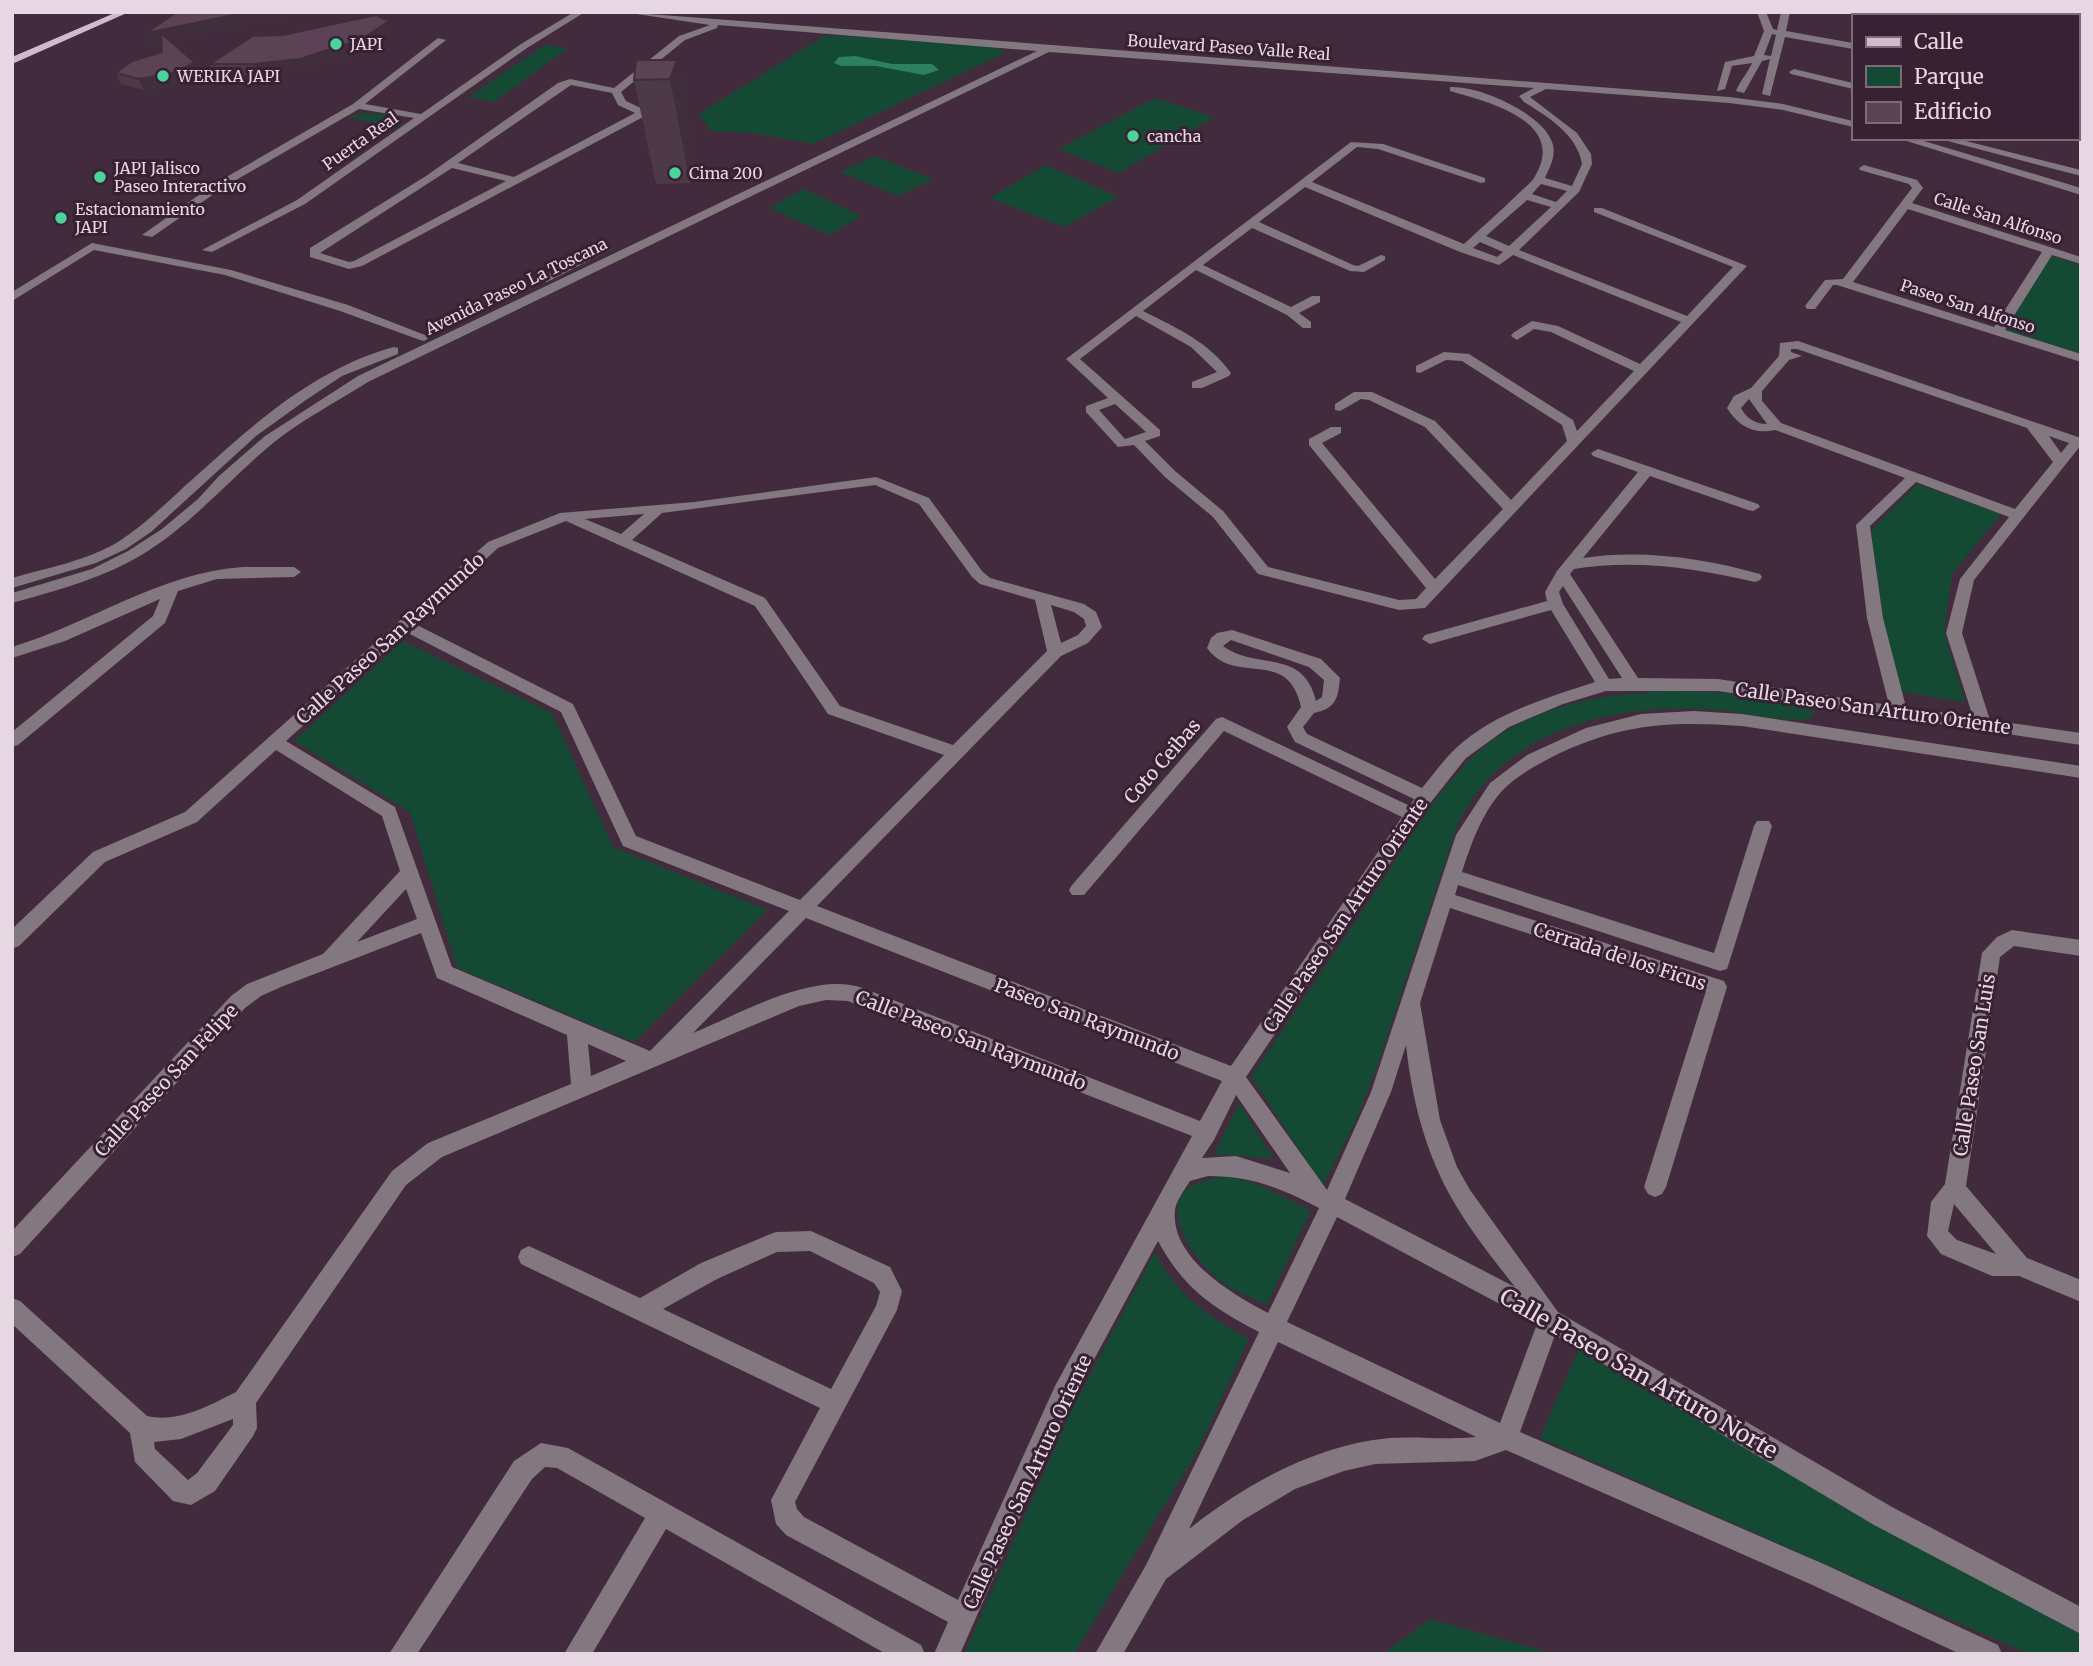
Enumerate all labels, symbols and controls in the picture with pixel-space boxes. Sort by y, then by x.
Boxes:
legend [1852,14,2079,140]
text: Calle [1914,28,1963,55]
street label: Boulevard Paseo Valle Real [1127,30,1331,64]
place label: JAPI [349,34,383,54]
marker: JAPI [328,36,344,52]
text: Parque [1914,63,1984,90]
place label: WERIKA JAPI [176,66,280,86]
marker: WERIKA JAPI [155,68,171,84]
text: Edificio [1914,98,1991,125]
street label: Puerta Real [318,108,402,174]
place label: cancha [1147,126,1202,146]
marker: cancha [1125,128,1141,144]
place label: JAPI Jalisco Paseo Interactivo [113,158,246,196]
place label: Cima 200 [689,163,763,183]
marker: Cima 200 [667,165,683,181]
marker: JAPI Jalisco Paseo Interactivo [92,169,108,185]
street label: Calle San Alfonso [1931,188,2065,248]
place label: Estacionamiento JAPI [74,199,205,237]
marker: Estacionamiento JAPI [53,210,69,226]
street label: Avenida Paseo La Toscana [421,233,611,339]
street label: Paseo San Alfonso [1898,275,2038,337]
street label: Calle Paseo San Raymundo [291,547,489,729]
street label: Calle Paseo San Arturo Oriente [1734,677,2012,739]
street label: Coto Ceibas [1118,713,1206,809]
street label: Calle Paseo San Arturo Oriente [1257,793,1433,1037]
street label: Cerrada de los Ficus [1530,917,1710,995]
street label: Calle Paseo San Luis [1948,972,2000,1158]
street label: Paseo San Raymundo [991,973,1183,1065]
street label: Calle Paseo San Raymundo [852,985,1090,1095]
street label: Calle Paseo San Felipe [89,999,243,1161]
street label: Calle Paseo San Arturo Norte [1495,1281,1783,1465]
street label: Calle Paseo San Arturo Oriente [957,1351,1097,1613]

